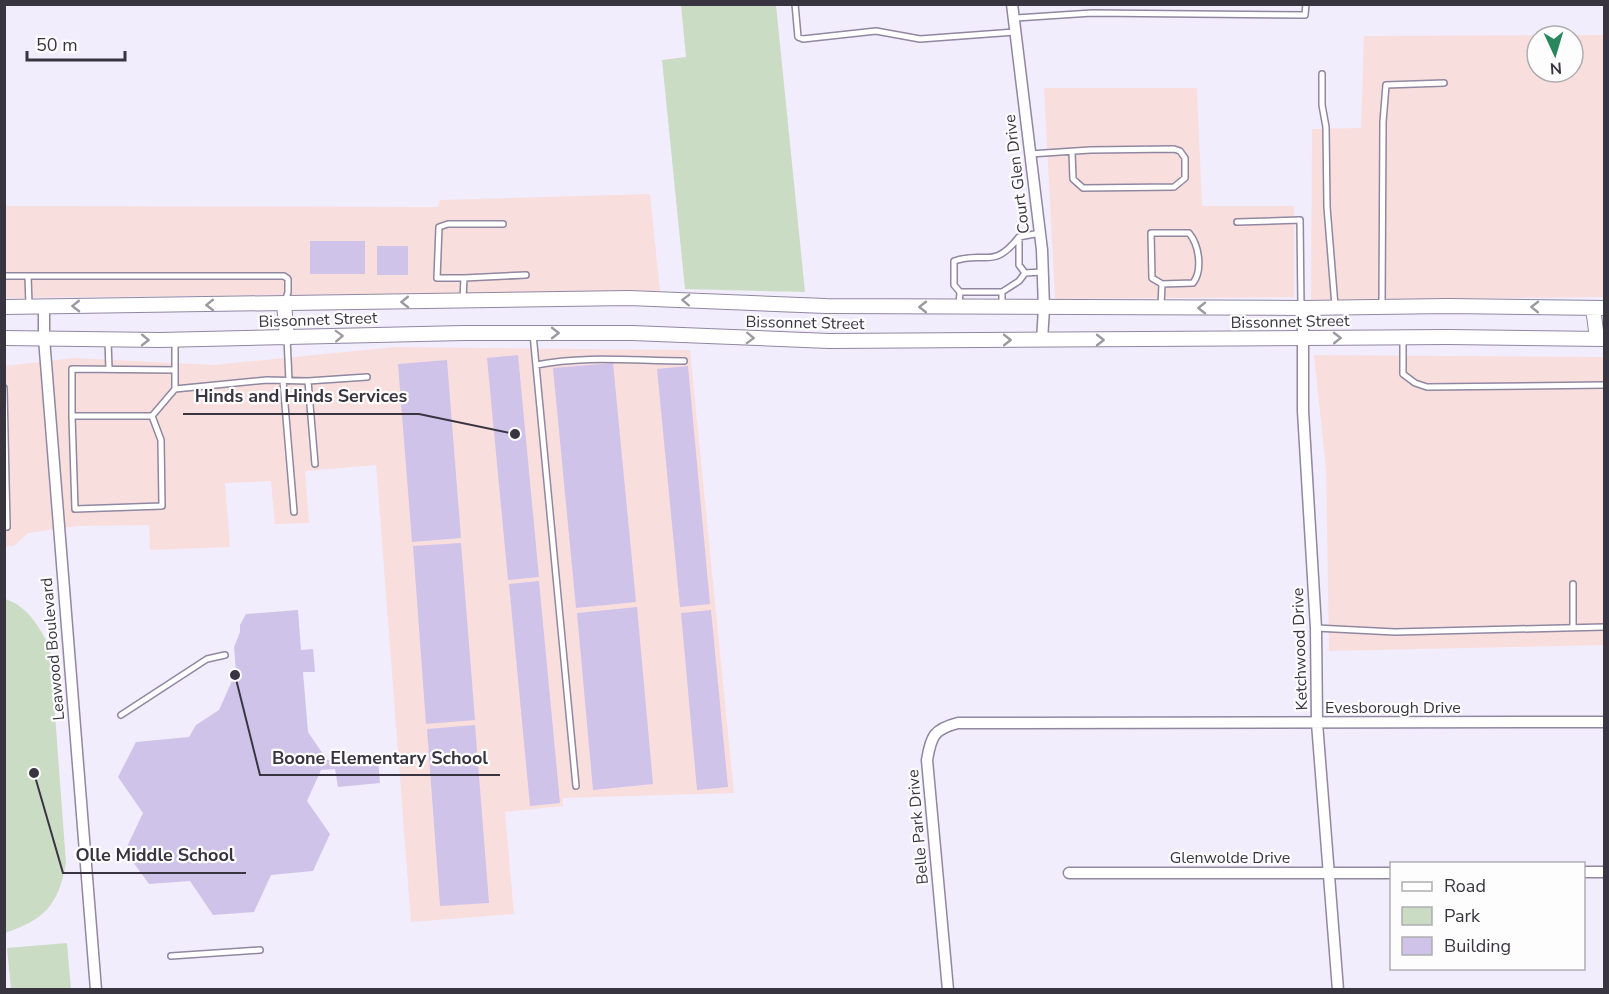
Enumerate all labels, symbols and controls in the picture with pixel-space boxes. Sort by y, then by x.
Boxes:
scale bar [27,24,124,62]
north arrow [1525,24,1585,84]
text: 50 m [36,33,78,57]
text: N [1549,57,1563,79]
street label: Court Glen Drive [999,113,1035,235]
one-way arrow [682,294,691,306]
one-way arrow [400,295,409,308]
one-way arrow [205,298,214,311]
one-way arrow [72,300,81,312]
one-way arrow [919,301,928,313]
one-way arrow [1530,301,1539,313]
one-way arrow [1198,302,1207,314]
street label: Bissonnet Street [258,307,378,333]
street label: Bissonnet Street [1230,310,1350,334]
street label: Bissonnet Street [745,311,865,335]
one-way arrow [551,327,560,339]
one-way arrow [335,330,344,343]
one-way arrow [746,332,755,345]
one-way arrow [1333,332,1342,344]
one-way arrow [140,334,149,346]
one-way arrow [1003,334,1012,346]
one-way arrow [1096,334,1105,346]
callout: Hinds and Hinds Services [183,378,419,414]
text: Hinds and Hinds Services [195,384,408,408]
street label: Leawood Boulevard [36,577,70,721]
street label: Ketchwood Drive [1287,587,1313,711]
street label: Evesborough Drive [1325,697,1461,719]
callout: Boone Elementary School [260,739,500,775]
text: Boone Elementary School [272,746,488,770]
street label: Belle Park Drive [902,769,934,885]
callout: Olle Middle School [63,837,246,873]
text: Olle Middle School [75,843,235,867]
street label: Glenwolde Drive [1170,847,1290,869]
legend [1390,862,1585,970]
text: Road [1444,874,1486,898]
text: Park [1444,904,1481,928]
text: Building [1444,934,1511,958]

